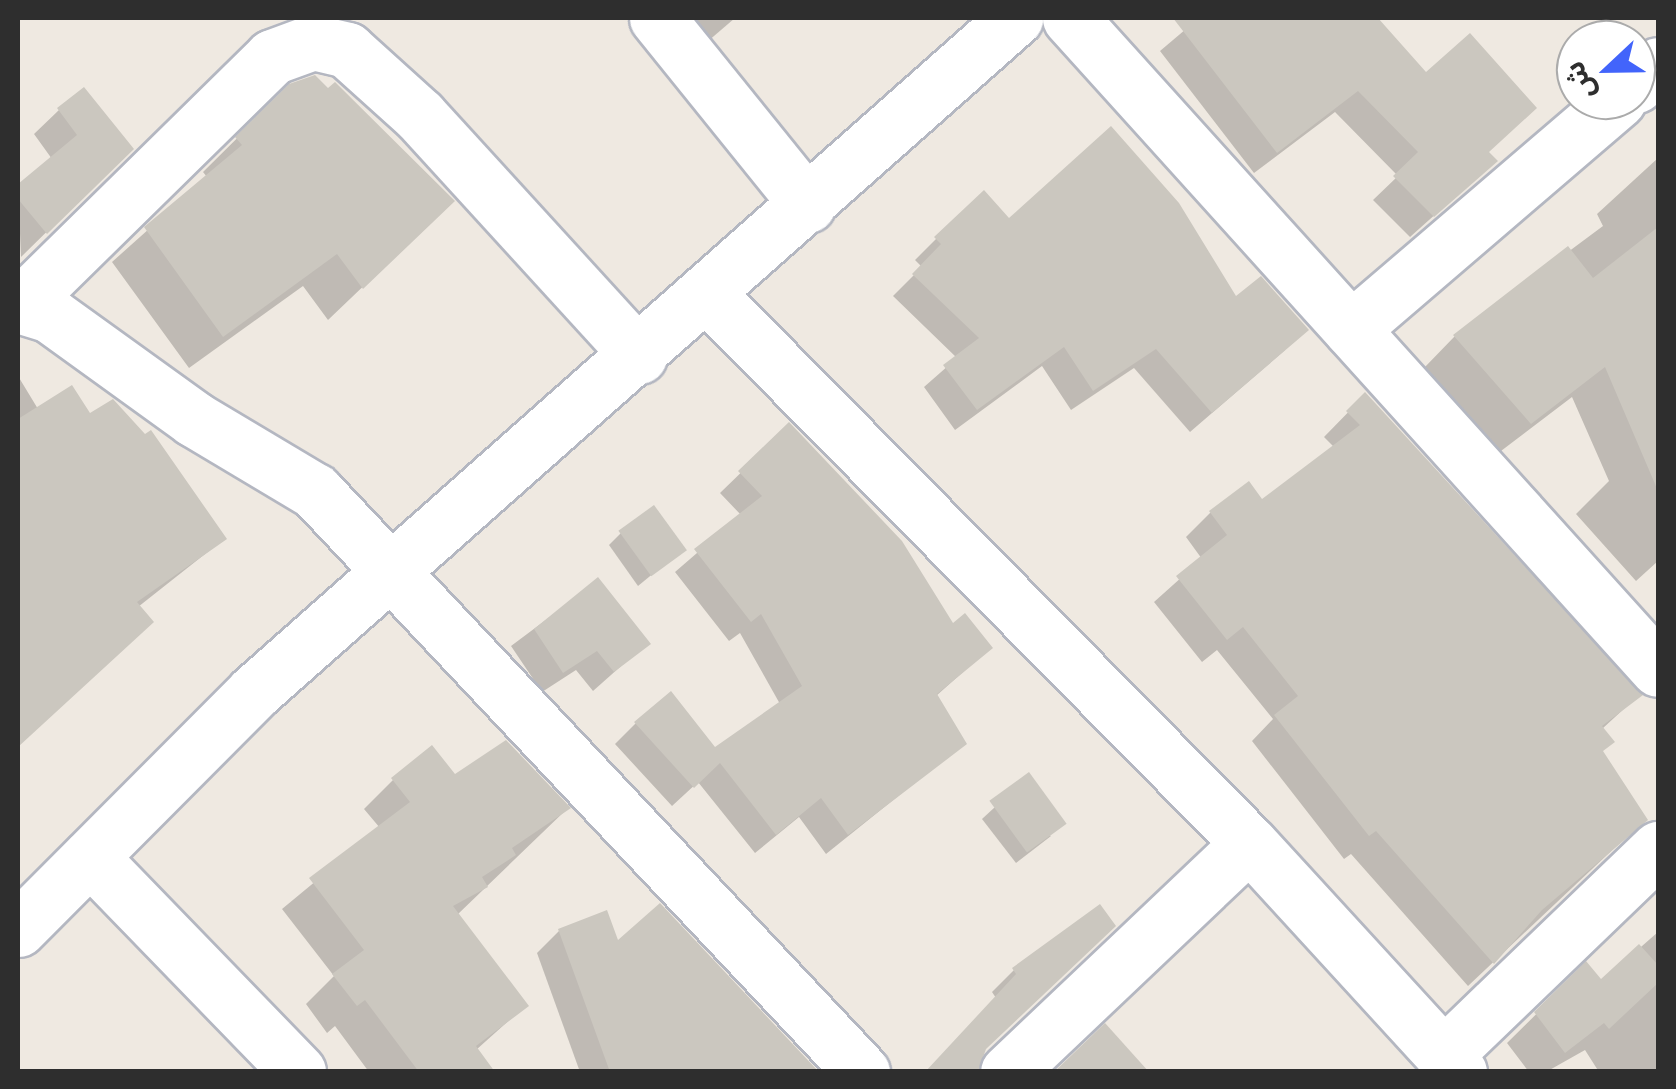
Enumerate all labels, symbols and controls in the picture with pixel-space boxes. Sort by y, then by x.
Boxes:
north arrow [1556,20,1656,120]
text: ش [1557,57,1602,105]

